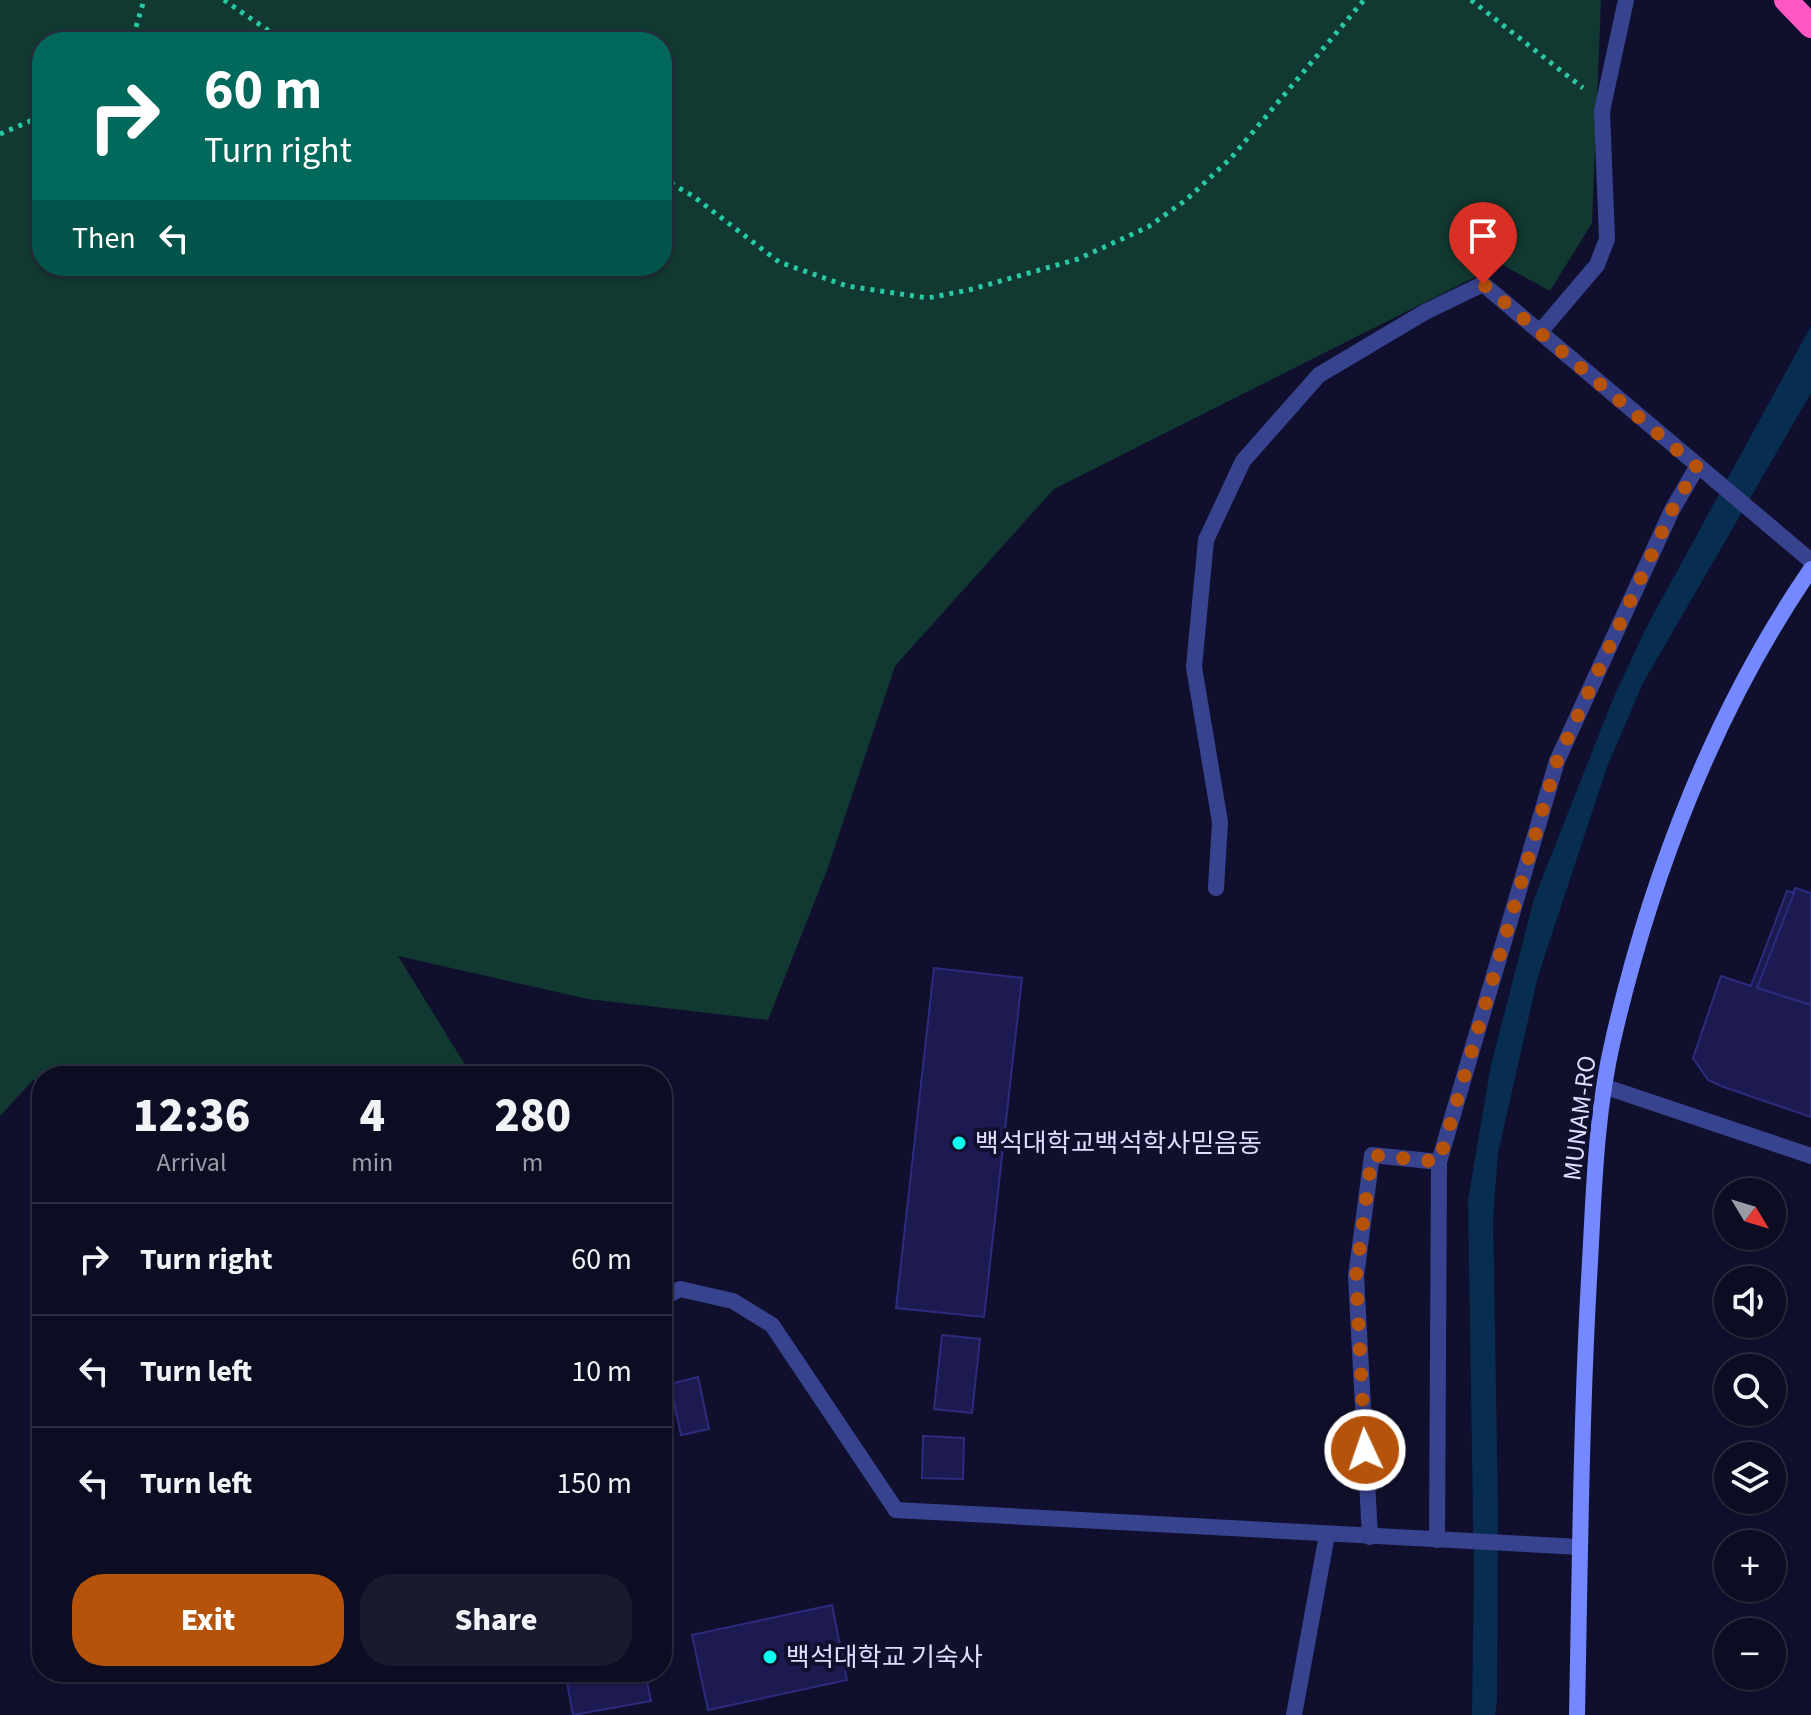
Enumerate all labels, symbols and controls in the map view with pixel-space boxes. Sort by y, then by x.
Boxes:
text: 60 m [204,51,322,130]
icon: right [72,64,176,168]
text: Turn right [204,125,352,176]
pin [1449,202,1517,284]
icon: arrive [1461,214,1505,258]
icon: left [152,216,196,260]
text: Then [72,217,136,260]
street label: MUNAM-RO [1553,1053,1606,1183]
text: 12:36 [133,1082,250,1150]
text: 4 [359,1082,385,1150]
text: 280 [494,1082,571,1150]
place label: 백석대학교백석학사믿음동 [975,1125,1262,1162]
marker: 백석대학교백석학사믿음동 [950,1134,968,1152]
text: Arrival [157,1144,227,1181]
text: min [351,1144,393,1181]
text: m [522,1144,543,1181]
north arrow [1714,1178,1786,1250]
map controls [1714,1178,1786,1690]
icon: right [72,1237,116,1281]
text: Turn right [140,1238,272,1281]
text: 60 m [571,1238,632,1281]
button: sound [1714,1266,1786,1338]
icon: left [72,1349,116,1393]
text: Turn left [140,1350,252,1393]
text: 10 m [571,1350,632,1393]
button: search [1714,1354,1786,1426]
position arrow [1323,1408,1407,1492]
button: layers [1714,1442,1786,1514]
icon: left [72,1461,116,1505]
text: Turn left [140,1462,252,1505]
text: 150 m [556,1462,632,1505]
button: + [1714,1530,1786,1602]
button: Exit [72,1574,344,1666]
button: Share [360,1574,632,1666]
button: − [1714,1618,1786,1690]
place label: 백석대학교 기숙사 [786,1639,983,1676]
marker: 백석대학교 기숙사 [761,1648,779,1666]

